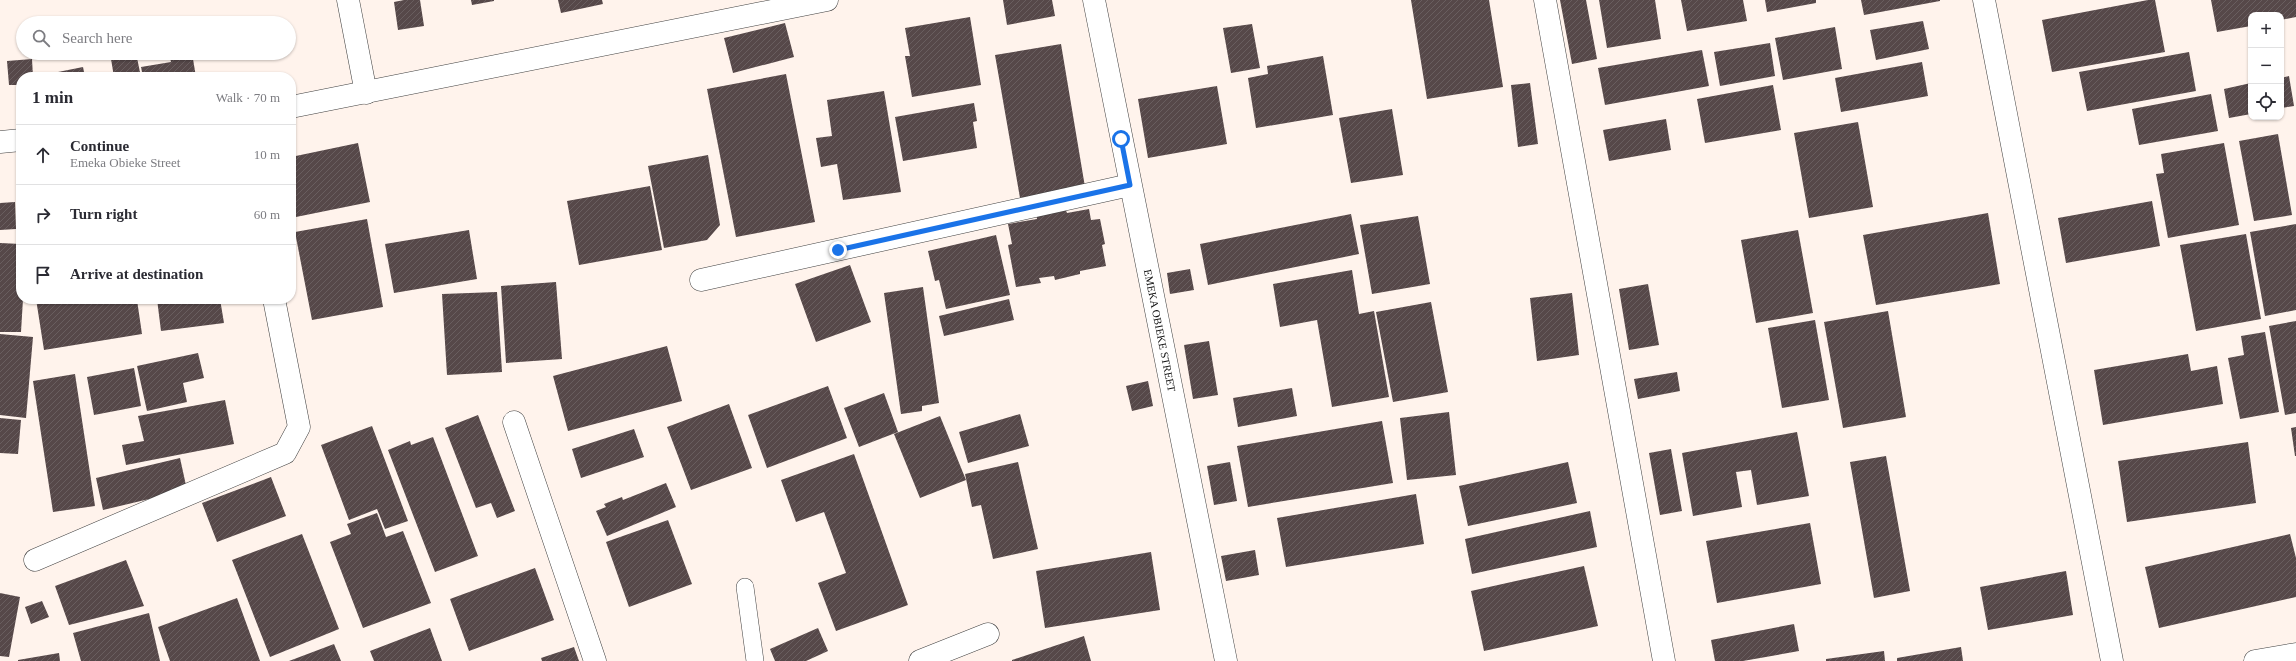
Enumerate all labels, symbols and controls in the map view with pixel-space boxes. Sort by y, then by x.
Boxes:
map controls [2248,12,2284,120]
button: + [2248,12,2284,48]
search box [16,16,296,60]
icon: search [30,27,52,49]
text: Search here [62,30,132,46]
button: − [2248,48,2284,84]
button: locate [2248,84,2284,120]
text: 1 min [32,88,73,107]
text: Walk · 70 m [216,90,280,105]
route start [1112,130,1130,148]
text: Continue [70,138,129,154]
icon: ahead [32,144,54,166]
text: 10 m [254,147,280,162]
text: Emeka Obieke Street [70,155,180,170]
icon: right [32,204,54,226]
text: Turn right [70,206,137,222]
text: 60 m [254,207,280,222]
route end [829,241,847,259]
icon: arrive [32,264,54,286]
text: Arrive at destination [70,266,203,282]
street label: EMEKA OBIEKE STREET [1142,268,1178,393]

